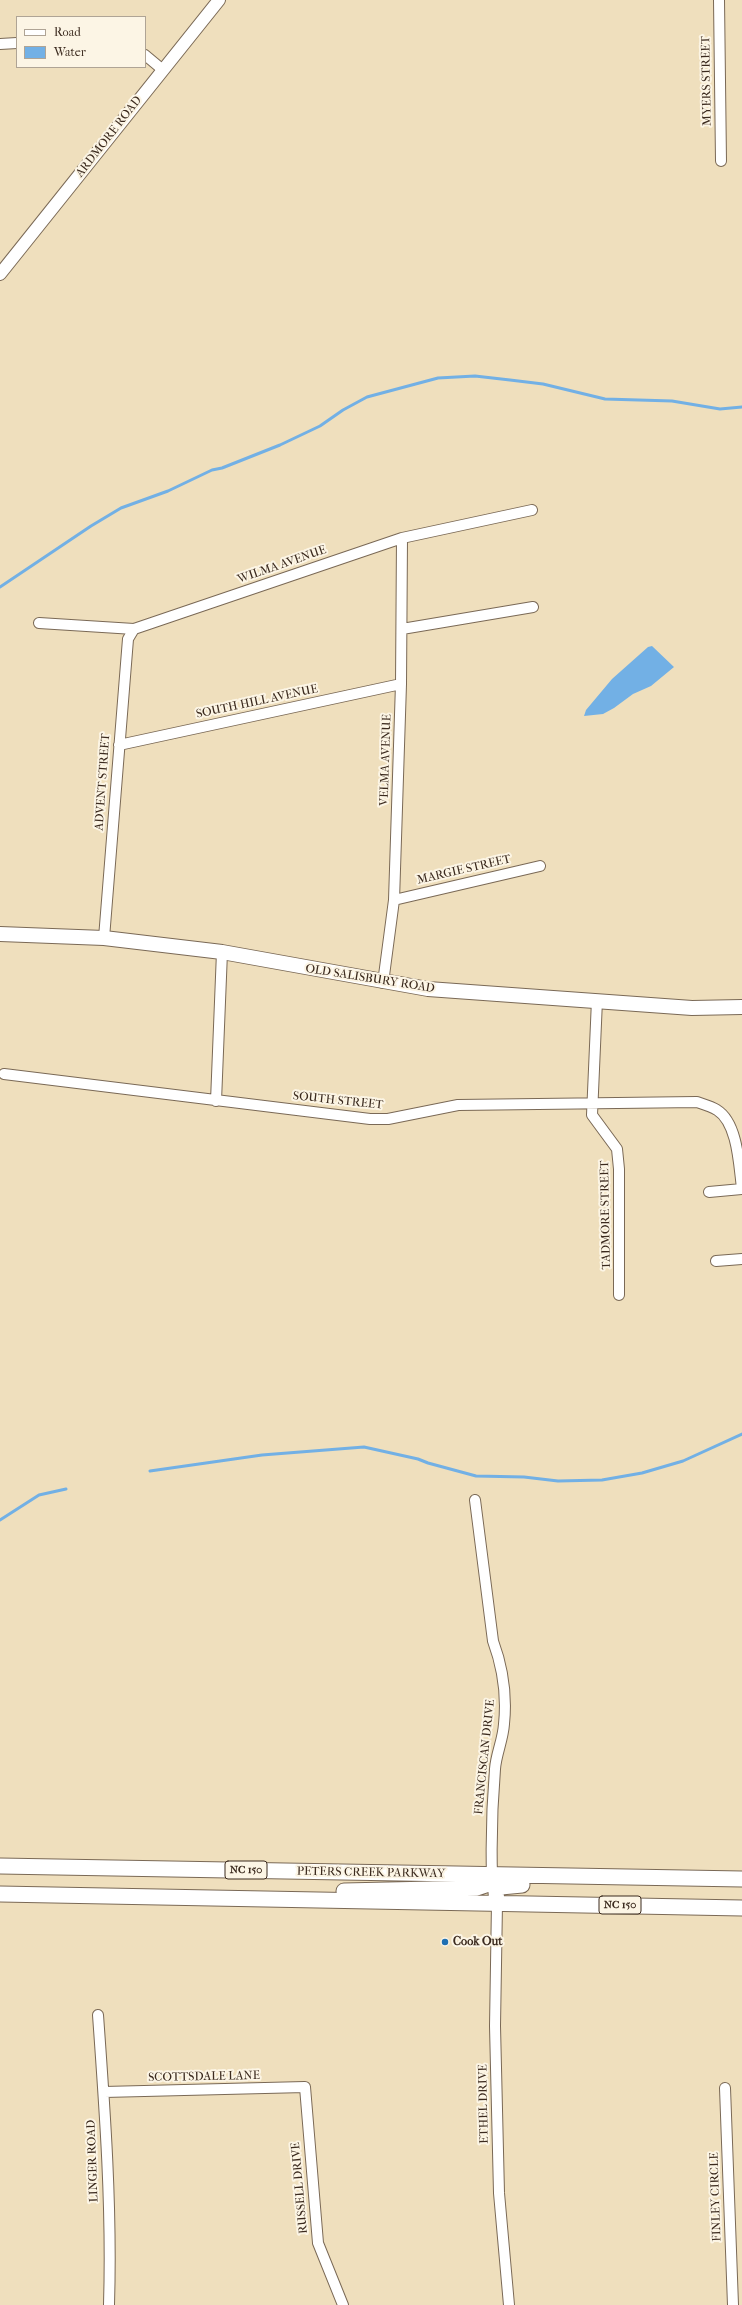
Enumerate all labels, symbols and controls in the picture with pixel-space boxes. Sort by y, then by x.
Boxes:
legend [16,16,146,68]
text: Road [54,25,81,39]
street label: MYERS STREET [699,36,715,126]
text: Water [54,45,86,59]
street label: ARDMORE ROAD [73,94,145,180]
street label: WILMA AVENUE [236,543,328,587]
street label: SOUTH HILL AVENUE [195,682,319,722]
street label: VELMA AVENUE [377,714,395,806]
street label: ADVENT STREET [92,733,114,831]
street label: MARGIE STREET [416,852,512,888]
street label: OLD SALISBURY ROAD [304,962,436,996]
street label: SOUTH STREET [292,1089,384,1113]
street label: TADMORE STREET [598,1160,614,1270]
street label: FRANCISCAN DRIVE [472,1699,498,1815]
road number: NC 150 [225,1861,267,1879]
street label: PETERS CREEK PARKWAY [297,1865,445,1881]
road number: NC 150 [599,1896,641,1914]
place label: Cook Out [453,1935,502,1949]
marker: Cook Out [440,1937,450,1947]
street label: ETHEL DRIVE [476,2064,492,2144]
street label: SCOTTSDALE LANE [148,2069,260,2085]
street label: LINGER ROAD [84,2120,102,2202]
street label: RUSSELL DRIVE [289,2142,311,2234]
street label: FINLEY CIRCLE [707,2152,725,2242]

